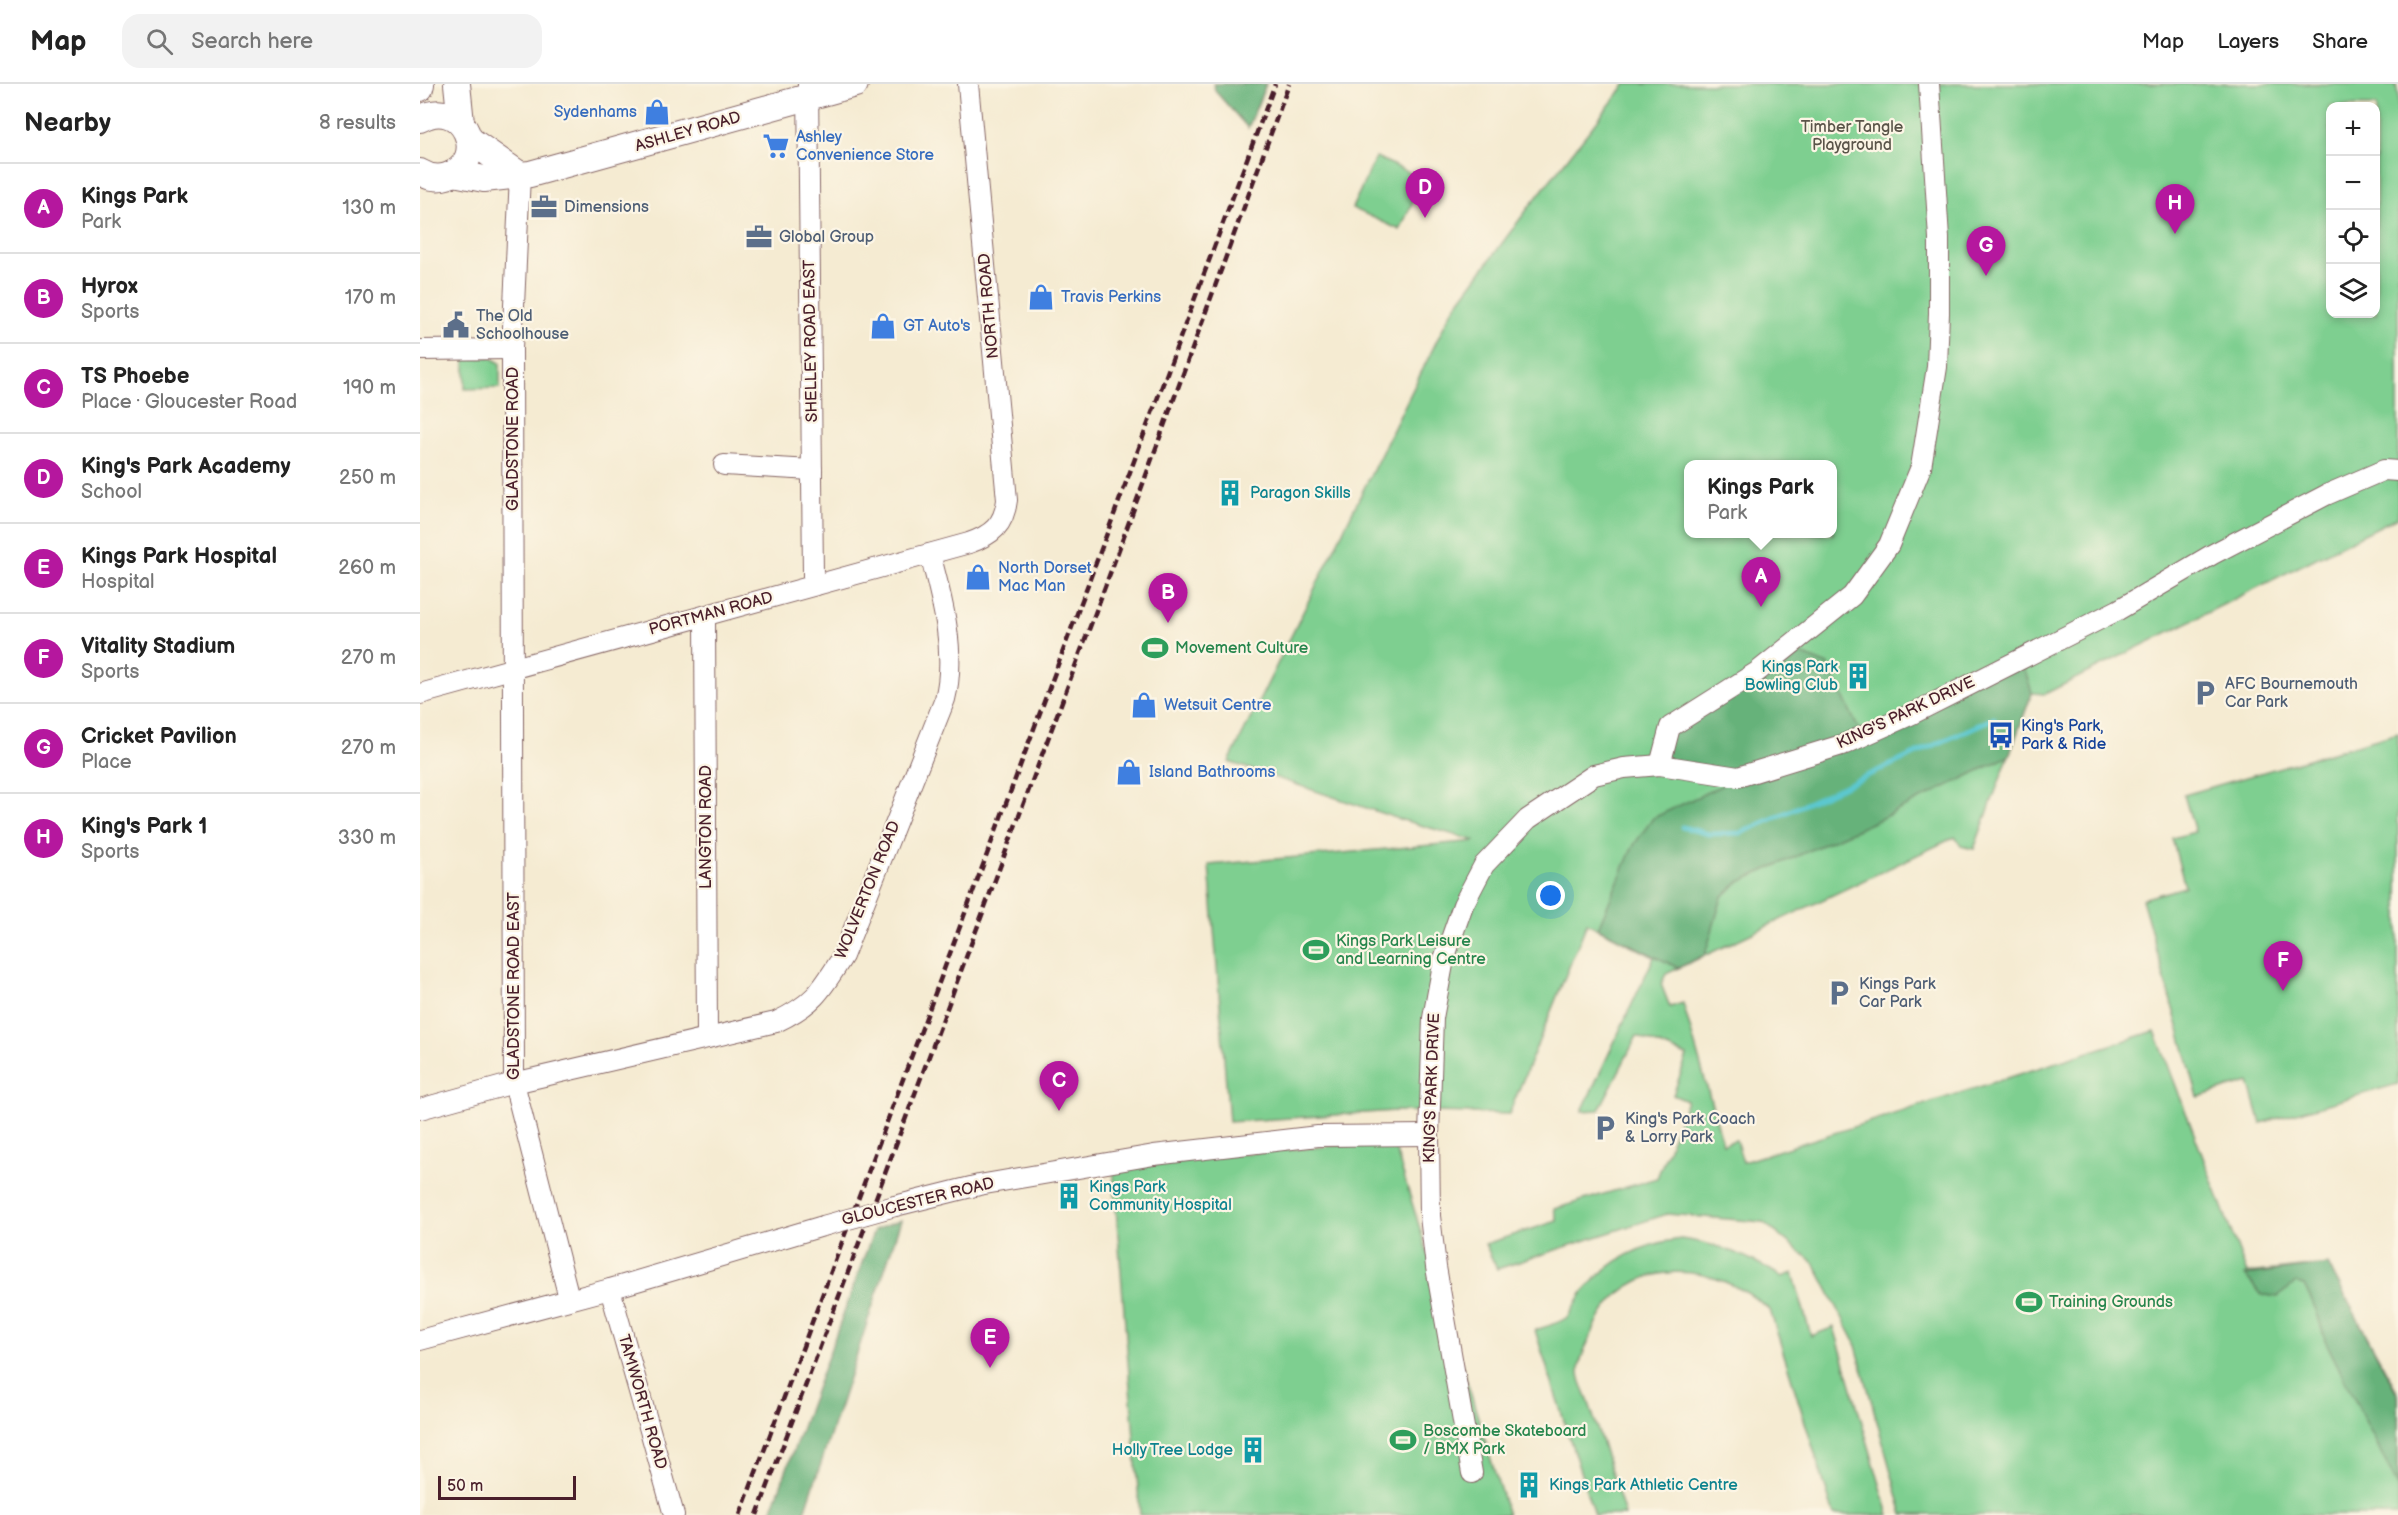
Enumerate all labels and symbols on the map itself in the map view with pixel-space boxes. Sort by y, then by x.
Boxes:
shop icon: Sydenhams [642,97,672,127]
place label: Sydenhams [554,103,637,122]
street label: ASHLEY ROAD [633,108,743,156]
park label: Timber Tangle Playground [1801,118,1904,155]
place label: Ashley Convenience Store [796,128,934,165]
supermarket icon: Ashley Convenience Store [761,131,791,161]
pin: D [1406,168,1444,218]
pin: H [2156,184,2194,234]
office icon: Dimensions [529,192,559,222]
place label: Dimensions [564,198,649,217]
office icon: Global Group [744,222,774,252]
pin: G [1966,226,2006,276]
place label: Global Group [779,228,874,247]
street label: NORTH ROAD [975,252,1003,360]
street label: SHELLEY ROAD EAST [800,259,822,423]
shop icon: Travis Perkins [1026,282,1056,312]
place label: Travis Perkins [1061,288,1161,307]
place label: The Old Schoolhouse [476,307,569,344]
public building icon: The Old Schoolhouse [441,310,471,340]
shop icon: GT Auto's [868,311,898,341]
place label: GT Auto's [903,317,971,336]
street label: GLADSTONE ROAD [504,367,523,511]
building icon: Paragon Skills [1215,478,1245,508]
place label: Paragon Skills [1250,484,1351,503]
pin: A [1742,558,1780,607]
place label: North Dorset Mac Man [998,559,1092,596]
shop icon: North Dorset Mac Man [963,562,993,592]
pin: B [1148,574,1188,623]
street label: PORTMAN ROAD [647,588,775,640]
sports icon: Movement Culture [1140,633,1170,663]
place label: Movement Culture [1175,639,1309,658]
place label: Kings Park Bowling Club [1745,658,1838,695]
building icon: Kings Park Bowling Club [1843,661,1873,691]
street label: KING'S PARK DRIVE [1834,673,1978,753]
place label: AFC Bournemouth Car Park [2225,675,2358,712]
parking icon: AFC Bournemouth Car Park [2190,678,2220,708]
shop icon: Wetsuit Centre [1129,690,1159,720]
place label: Wetsuit Centre [1164,696,1272,715]
place label: King's Park, Park & Ride [2021,717,2107,754]
bus stop icon: King's Park, Park & Ride [1986,720,2016,750]
shop icon: Island Bathrooms [1114,757,1144,787]
place label: Island Bathrooms [1149,763,1276,782]
street label: LANGTON ROAD [697,765,716,889]
street label: WOLVERTON ROAD [832,818,904,962]
your location [1536,881,1565,910]
street label: GLADSTONE ROAD EAST [505,892,524,1080]
place label: Kings Park Leisure and Learning Centre [1336,932,1486,969]
sports icon: Kings Park Leisure and Learning Centre [1301,935,1331,965]
pin: F [2264,942,2302,991]
place label: Kings Park Car Park [1859,975,1936,1012]
parking icon: Kings Park Car Park [1824,978,1854,1008]
street label: KING'S PARK DRIVE [1420,1013,1444,1163]
pin: C [1040,1062,1078,1111]
place label: King's Park Coach & Lorry Park [1625,1110,1756,1147]
parking icon: King's Park Coach & Lorry Park [1590,1113,1620,1143]
street label: GLOUCESTER ROAD [840,1174,996,1230]
place label: Kings Park Community Hospital [1089,1178,1232,1215]
building icon: Kings Park Community Hospital [1054,1181,1084,1211]
sports icon: Training Grounds [2014,1287,2044,1317]
place label: Training Grounds [2049,1293,2173,1312]
pin: E [970,1318,1010,1368]
street label: TAMWORTH ROAD [614,1332,670,1472]
place label: Boscombe Skateboard / BMX Park [1423,1422,1586,1459]
sports icon: Boscombe Skateboard / BMX Park [1388,1425,1418,1455]
building icon: Holly Tree Lodge [1238,1435,1268,1465]
place label: Holly Tree Lodge [1112,1441,1234,1460]
building icon: Kings Park Athletic Centre [1514,1470,1544,1500]
scale bar [438,1473,576,1500]
place label: Kings Park Athletic Centre [1549,1476,1738,1495]

